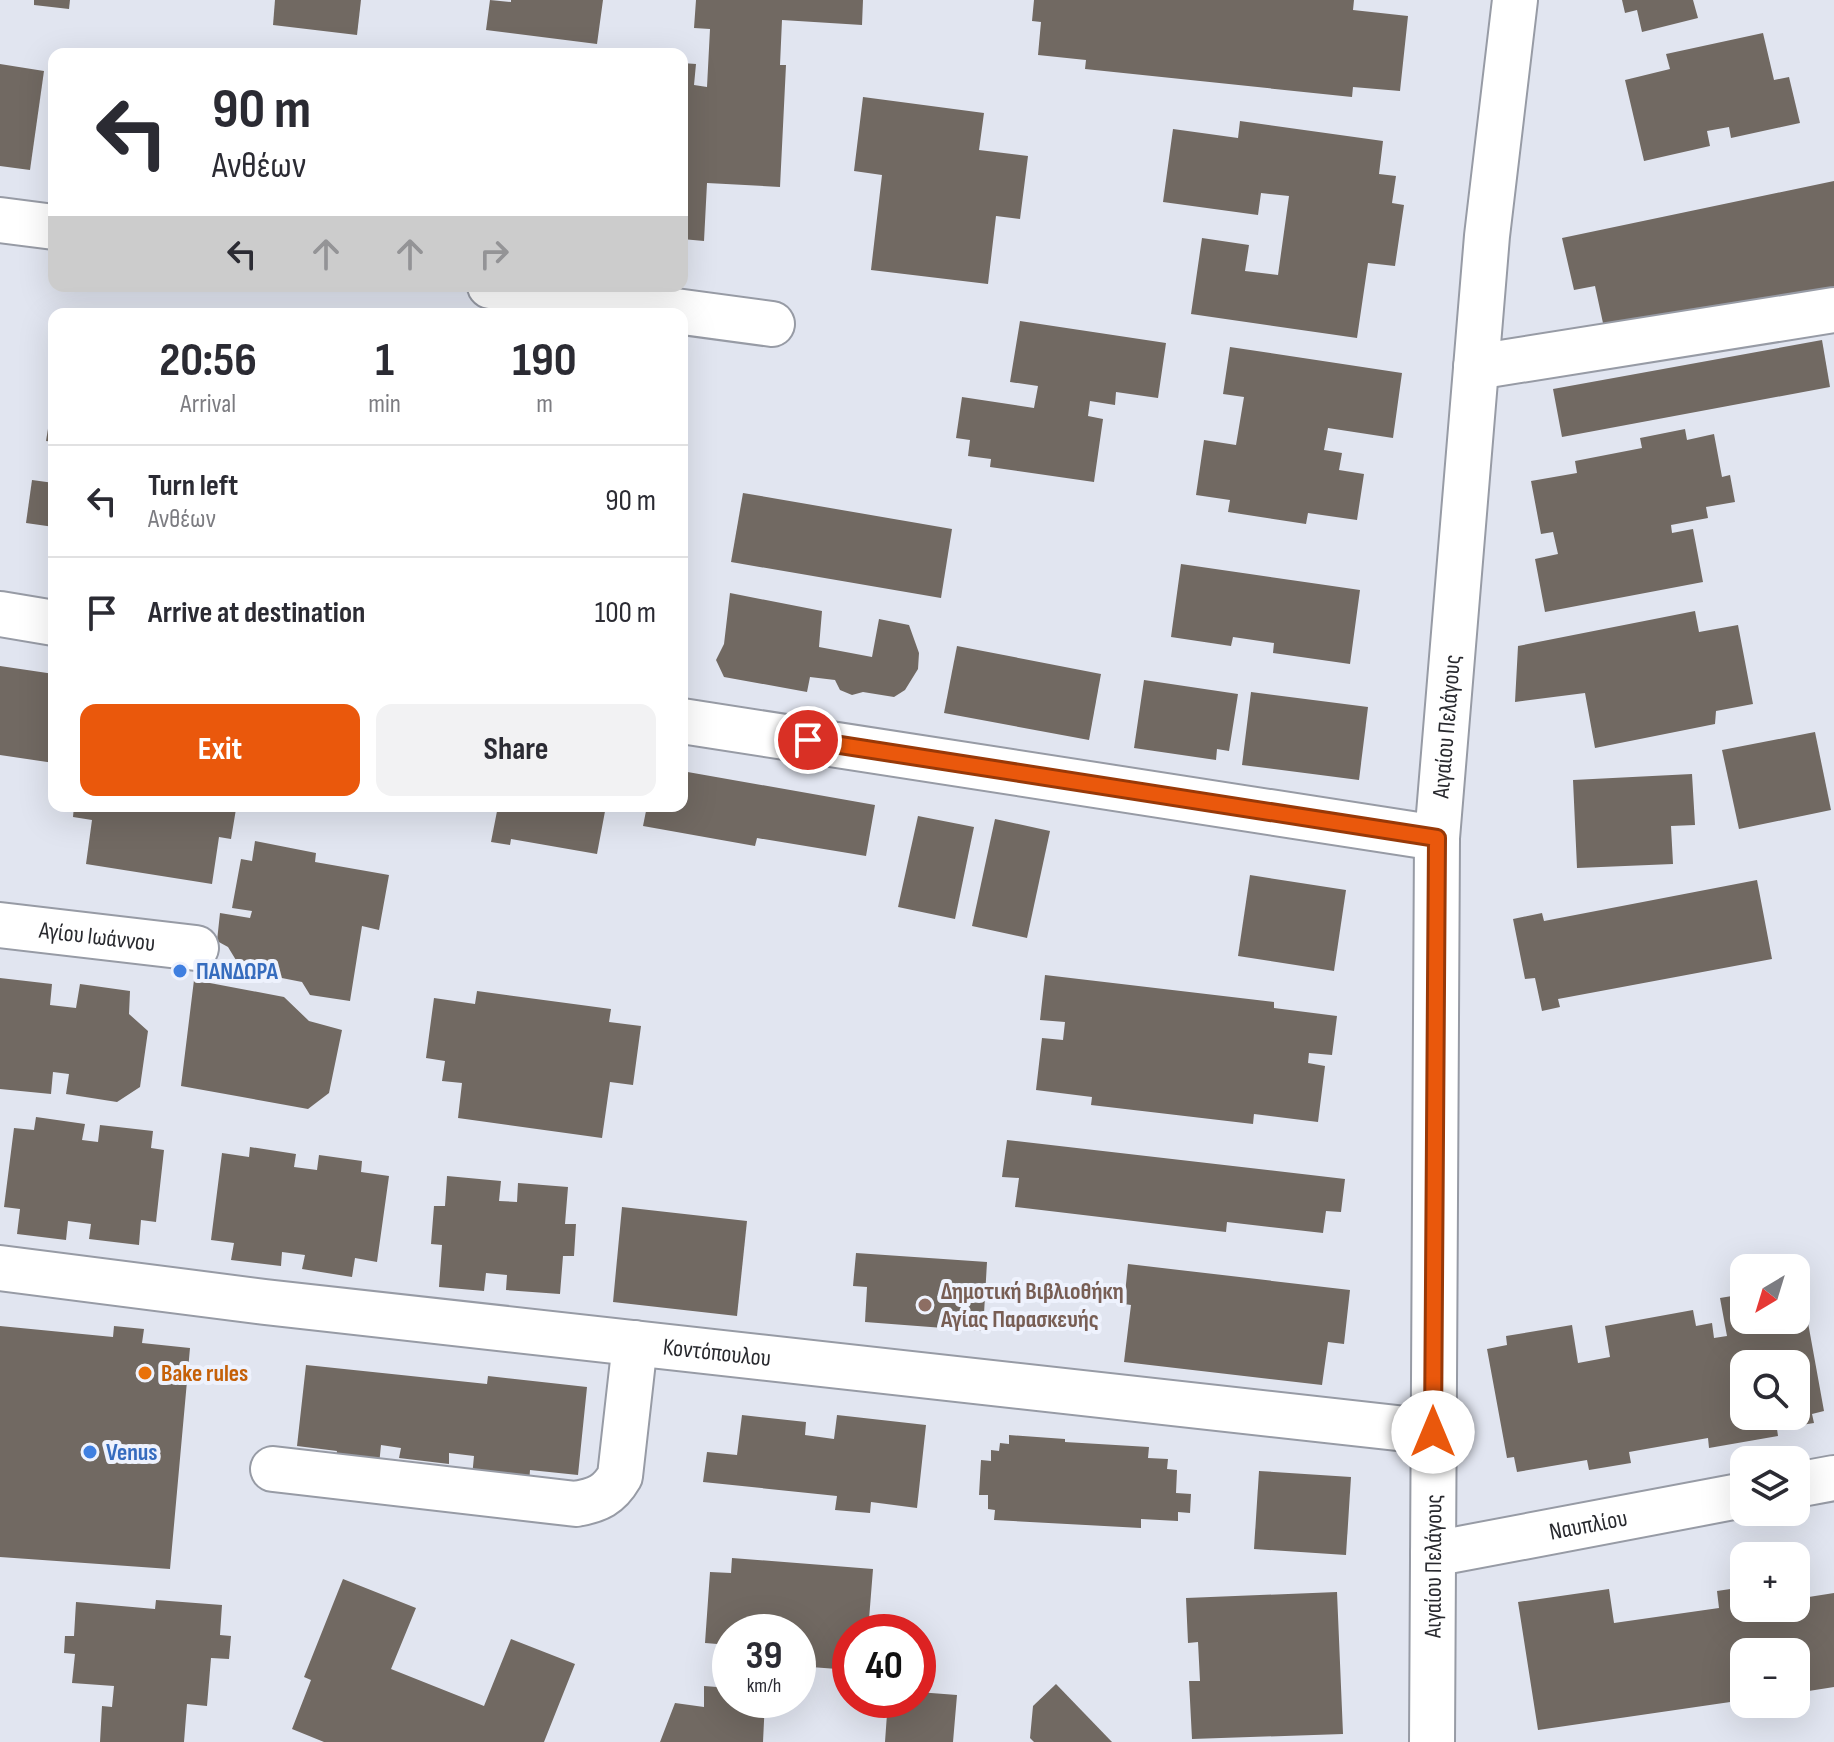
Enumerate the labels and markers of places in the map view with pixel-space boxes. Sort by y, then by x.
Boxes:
pin [774,706,842,774]
place label: ΠΑΝΔΩΡΑ [196,957,279,986]
marker: ΠΑΝΔΩΡΑ [171,962,189,980]
place label: Δημοτική Βιβλιοθήκη Αγίας Παρασκευής [940,1277,1124,1334]
marker: Δημοτική Βιβλιοθήκη Αγίας Παρασκευής [916,1296,934,1314]
place label: Bake rules [161,1359,248,1388]
marker: Bake rules [136,1364,154,1382]
place label: Venus [106,1438,158,1467]
marker: Venus [81,1443,99,1461]

